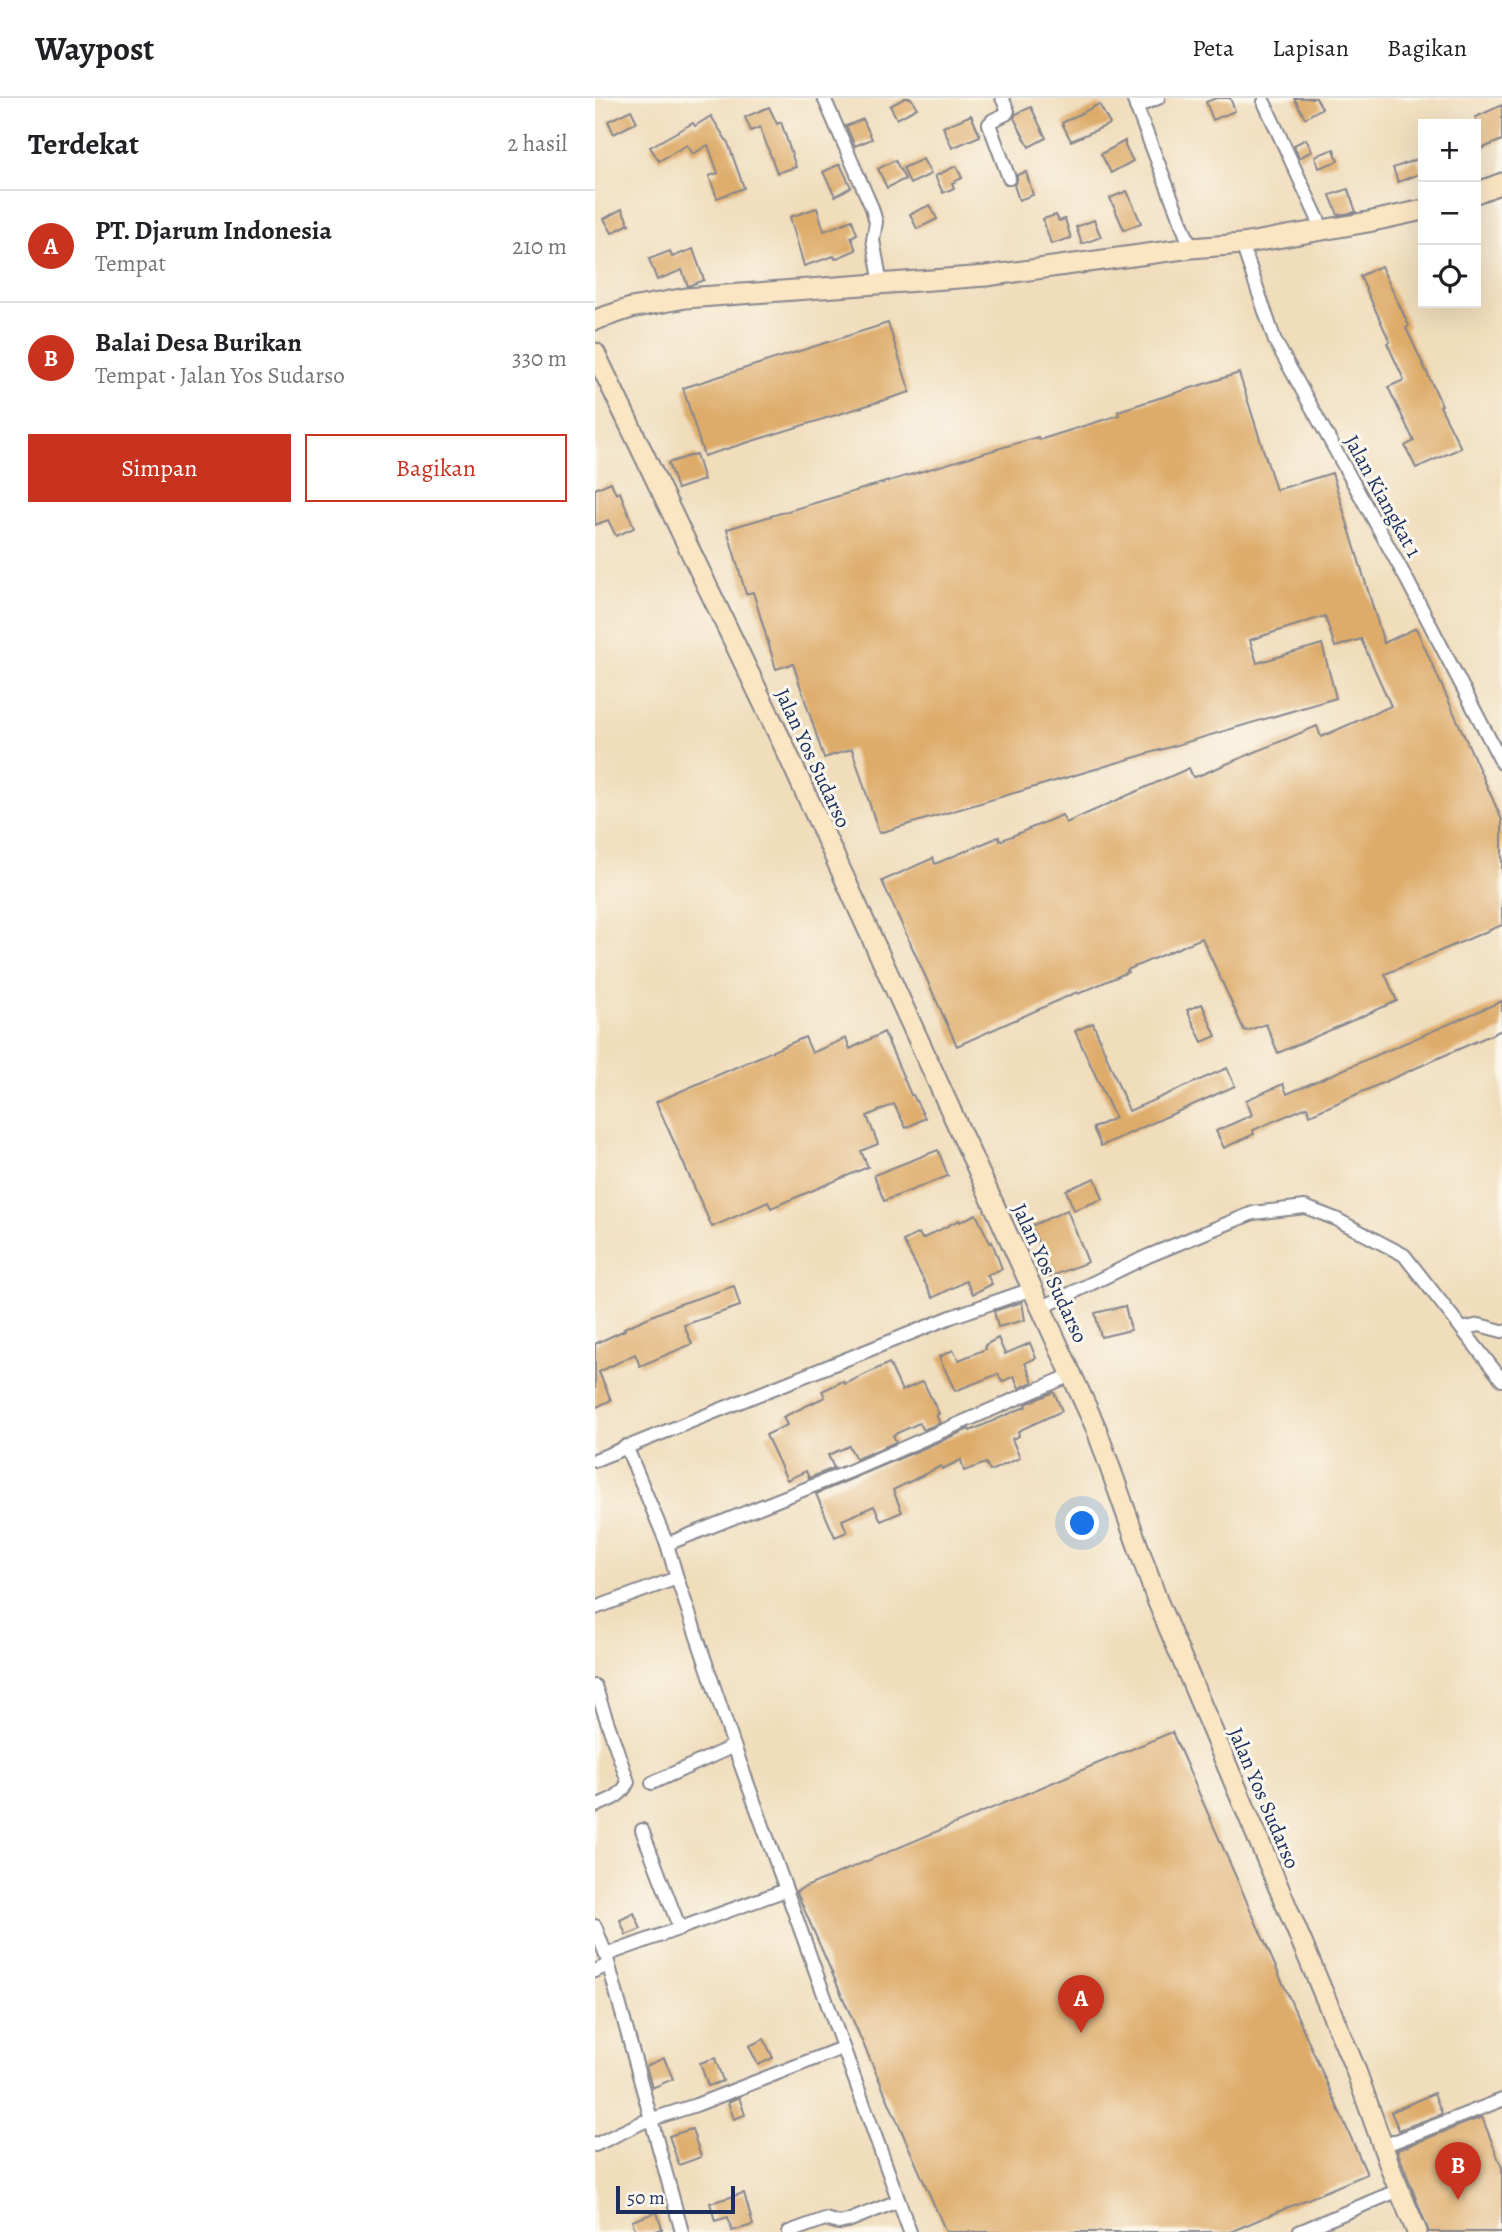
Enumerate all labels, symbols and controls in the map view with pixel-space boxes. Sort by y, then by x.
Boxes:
text: Waypost [35,26,154,71]
text: Peta [1192,32,1234,64]
text: Lapisan [1272,32,1349,64]
text: Bagikan [1387,32,1467,64]
map controls [1418,119,1481,308]
button: + [1418,119,1481,182]
text: Terdekat [28,124,139,164]
text: 2 hasil [507,128,567,159]
button: − [1418,182,1481,245]
text: PT. Djarum Indonesia [95,213,332,248]
text: A [44,231,58,262]
text: 210 m [512,231,567,262]
button: locate [1418,245,1481,308]
text: Tempat [95,248,166,279]
text: Balai Desa Burikan [95,325,302,360]
text: B [44,343,58,374]
text: 330 m [512,343,567,374]
text: Tempat · Jalan Yos Sudarso [95,360,345,391]
street label: Jalan Kiangkat 1 [1338,430,1428,562]
button: Simpan [28,434,291,502]
button: Bagikan [305,434,567,502]
street label: Jalan Yos Sudarso [768,684,858,832]
street label: Jalan Yos Sudarso [1005,1199,1095,1347]
your location [1065,1506,1099,1540]
street label: Jalan Yos Sudarso [1222,1723,1306,1873]
pin: A [1058,1975,1104,2033]
pin: B [1435,2142,1481,2200]
scale bar [616,2183,735,2215]
text: 50 m [627,2185,665,2211]

